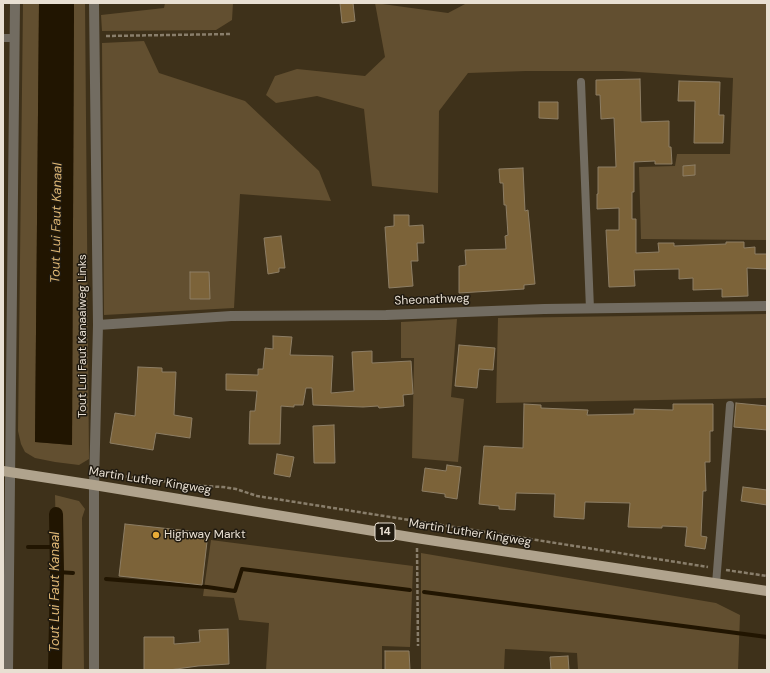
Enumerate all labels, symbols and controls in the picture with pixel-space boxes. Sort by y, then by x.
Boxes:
water label: Tout Lui Faut Kanaal [48,163,66,283]
street label: Tout Lui Faut Kanaalweg Links [76,254,90,418]
street label: Sheonathweg [394,291,470,309]
street label: Martin Luther Kingweg [88,464,212,498]
street label: Martin Luther Kingweg [408,516,532,550]
road number: 14 [375,523,395,541]
place label: Highway Markt [164,528,246,542]
marker: Highway Markt [151,530,161,540]
water label: Tout Lui Faut Kanaal [48,532,64,652]

